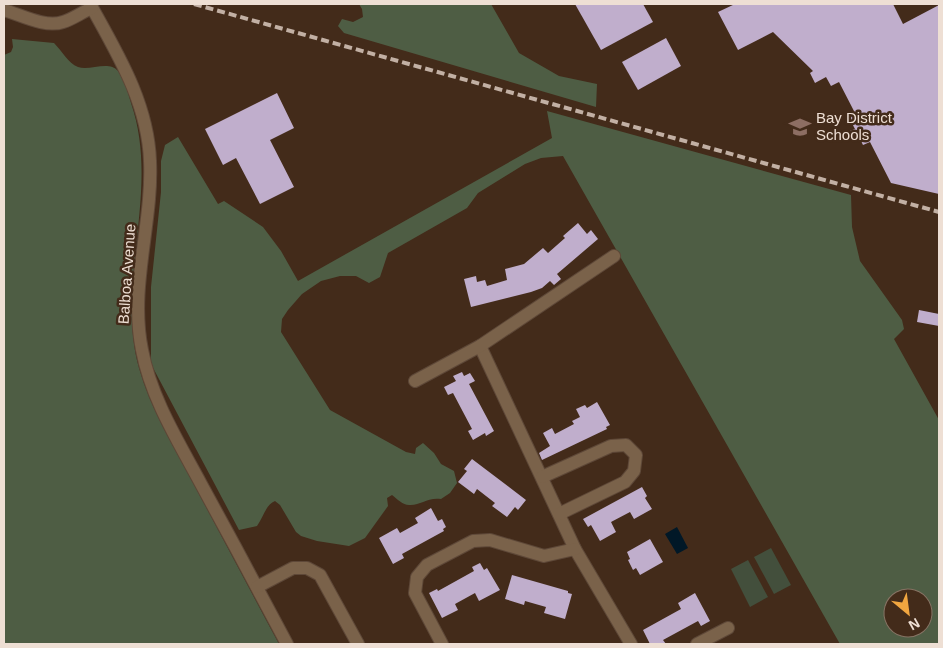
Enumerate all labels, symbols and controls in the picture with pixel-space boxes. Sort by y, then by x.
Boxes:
place label: Bay District Schools [816,109,893,143]
school or university icon: Bay District Schools [787,114,813,140]
street label: Balboa Avenue [115,223,138,325]
north arrow [883,588,933,638]
text: N [906,615,923,634]

